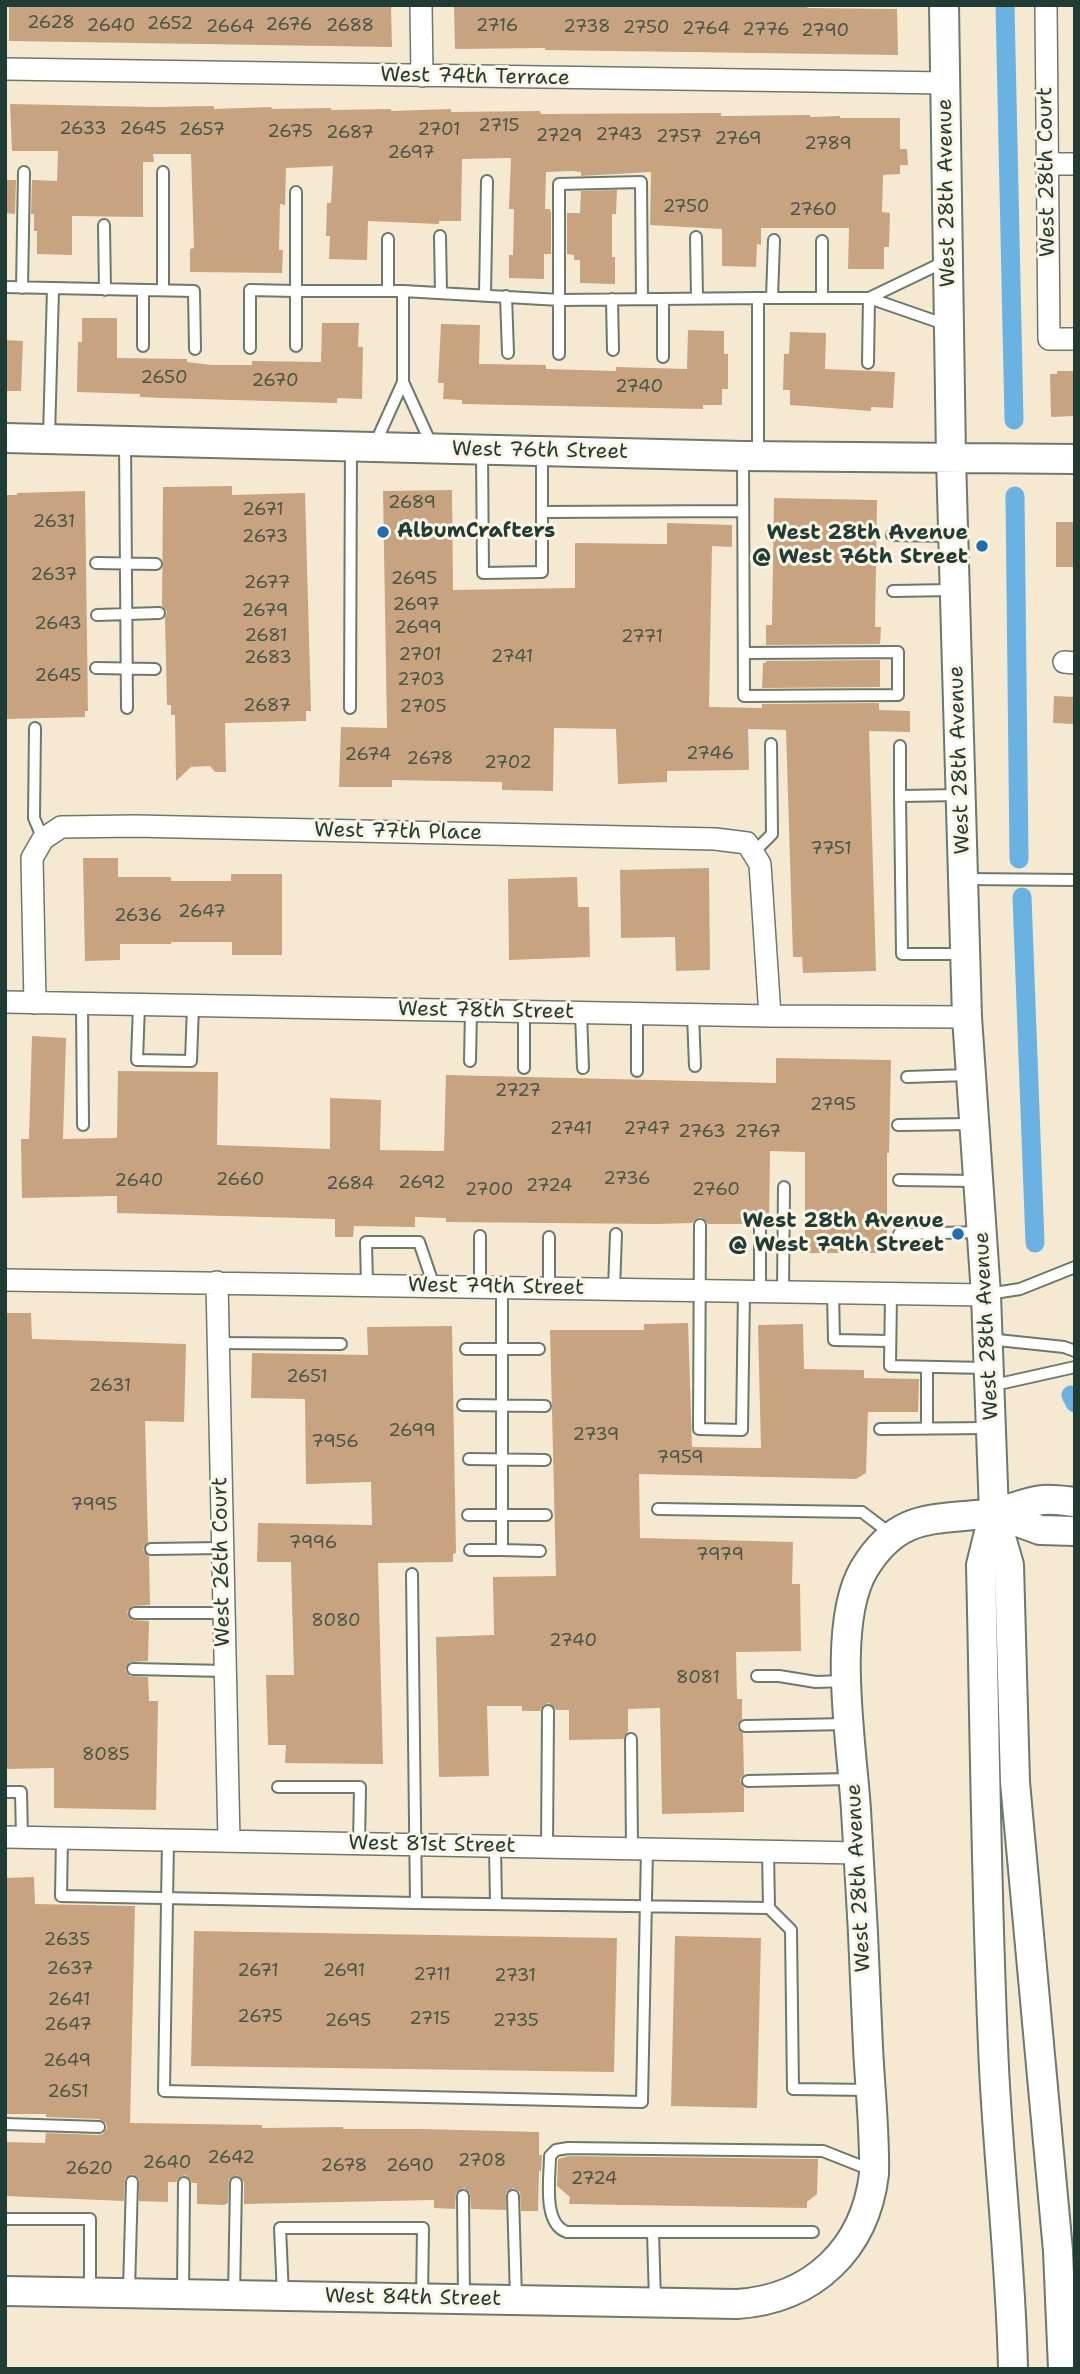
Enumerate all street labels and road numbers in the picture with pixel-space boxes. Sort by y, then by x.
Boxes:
street label: West 74th Terrace [380,63,570,91]
street label: West 28th Court [1033,87,1061,257]
street label: West 28th Avenue [933,98,961,288]
street label: West 76th Street [452,437,628,465]
street label: West 28th Avenue [944,665,976,855]
street label: West 77th Place [314,818,482,846]
street label: West 78th Street [398,997,574,1025]
street label: West 28th Avenue [969,1231,1005,1421]
street label: West 79th Street [408,1273,584,1301]
street label: West 26th Court [208,1477,236,1647]
street label: West 28th Avenue [841,1783,877,1973]
street label: West 81st Street [348,1831,516,1859]
street label: West 84th Street [325,2284,501,2312]

